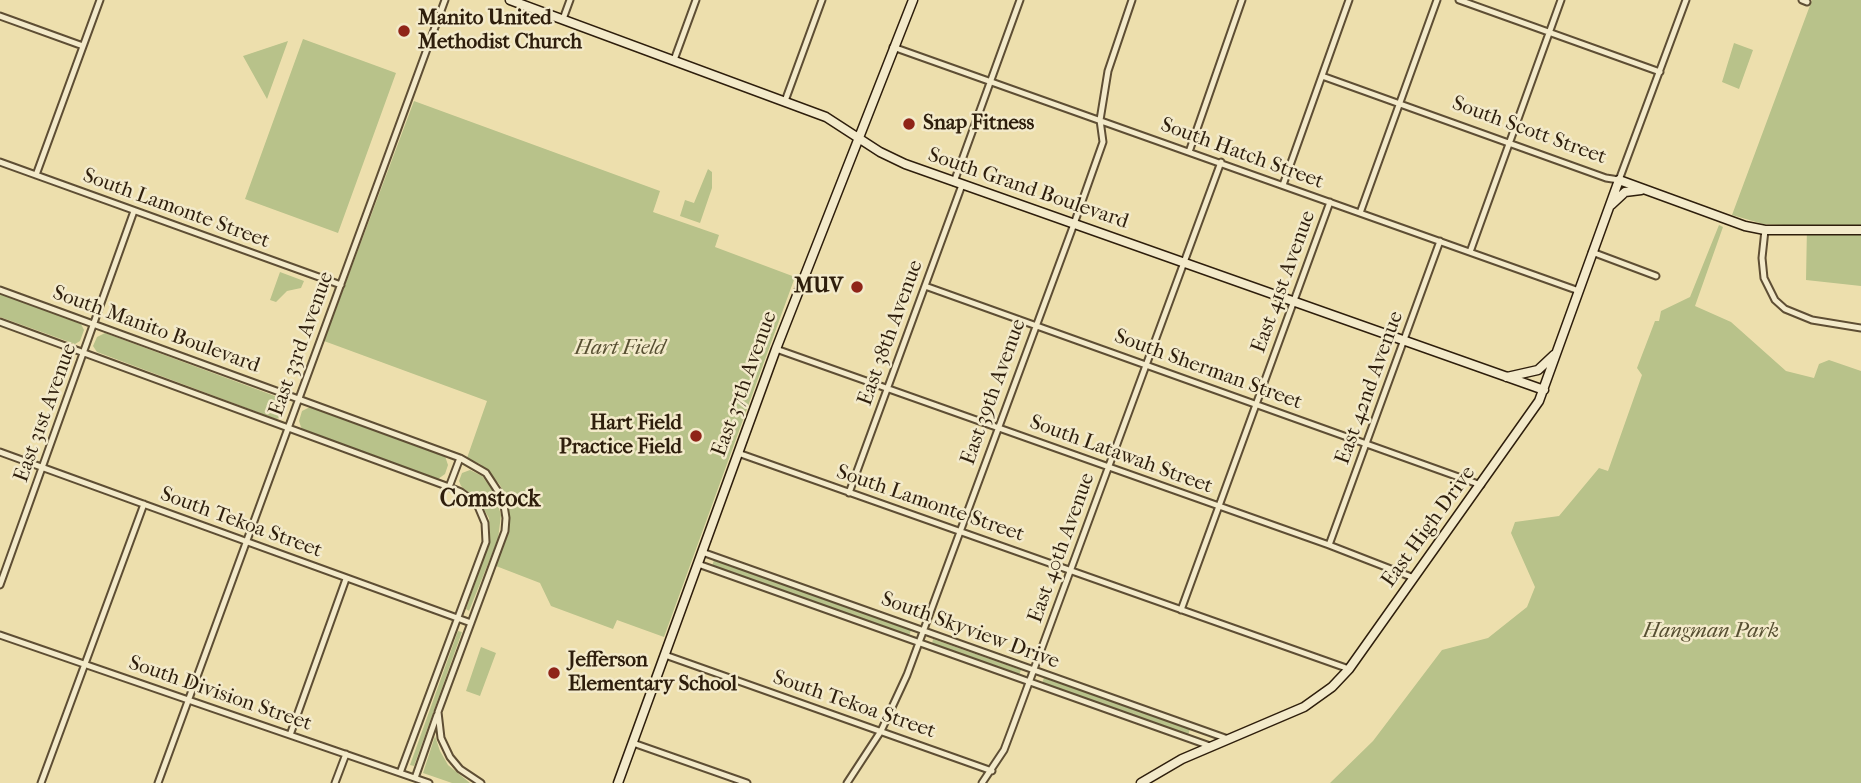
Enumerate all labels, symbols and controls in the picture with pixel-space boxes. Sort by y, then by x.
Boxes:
place label: Manito United Methodist Church [418,6,582,56]
marker: Manito United Methodist Church [396,23,412,39]
street label: South Scott Street [1448,91,1610,171]
place label: Snap Fitness [923,111,1034,137]
street label: South Hatch Street [1157,113,1327,195]
marker: Snap Fitness [901,116,917,132]
street label: South Grand Boulevard [924,143,1132,235]
street label: South Lamonte Street [79,163,273,255]
street label: East 41st Avenue [1247,207,1321,357]
street label: East 38th Avenue [853,257,929,409]
street label: East 33rd Avenue [264,268,340,420]
place label: MUV [794,274,843,300]
marker: MUV [849,279,865,295]
street label: South Manito Boulevard [49,281,263,379]
street label: East 37th Avenue [707,308,783,460]
street label: East 42nd Avenue [1331,308,1409,468]
street label: East 39th Avenue [956,316,1032,468]
street label: South Sherman Street [1111,324,1305,416]
park label: Hart Field [575,336,665,362]
street label: East 31st Avenue [9,340,83,486]
street label: South Latawah Street [1026,410,1216,500]
place label: Hart Field Practice Field [559,411,682,461]
marker: Hart Field Practice Field [688,428,704,444]
street label: South Lamonte Street [833,460,1027,548]
street label: East High Drive [1377,461,1481,593]
street label: East 40th Avenue [1023,470,1101,626]
street label: South Tekoa Street [157,482,325,564]
district label: Comstock [440,486,540,514]
street label: South Skyview Drive [877,587,1063,675]
park label: Hangman Park [1643,619,1779,645]
place label: Jefferson Elementary School [568,648,737,698]
street label: South Division Street [125,651,315,737]
marker: Jefferson Elementary School [546,665,562,681]
street label: South Tekoa Street [769,665,939,745]

